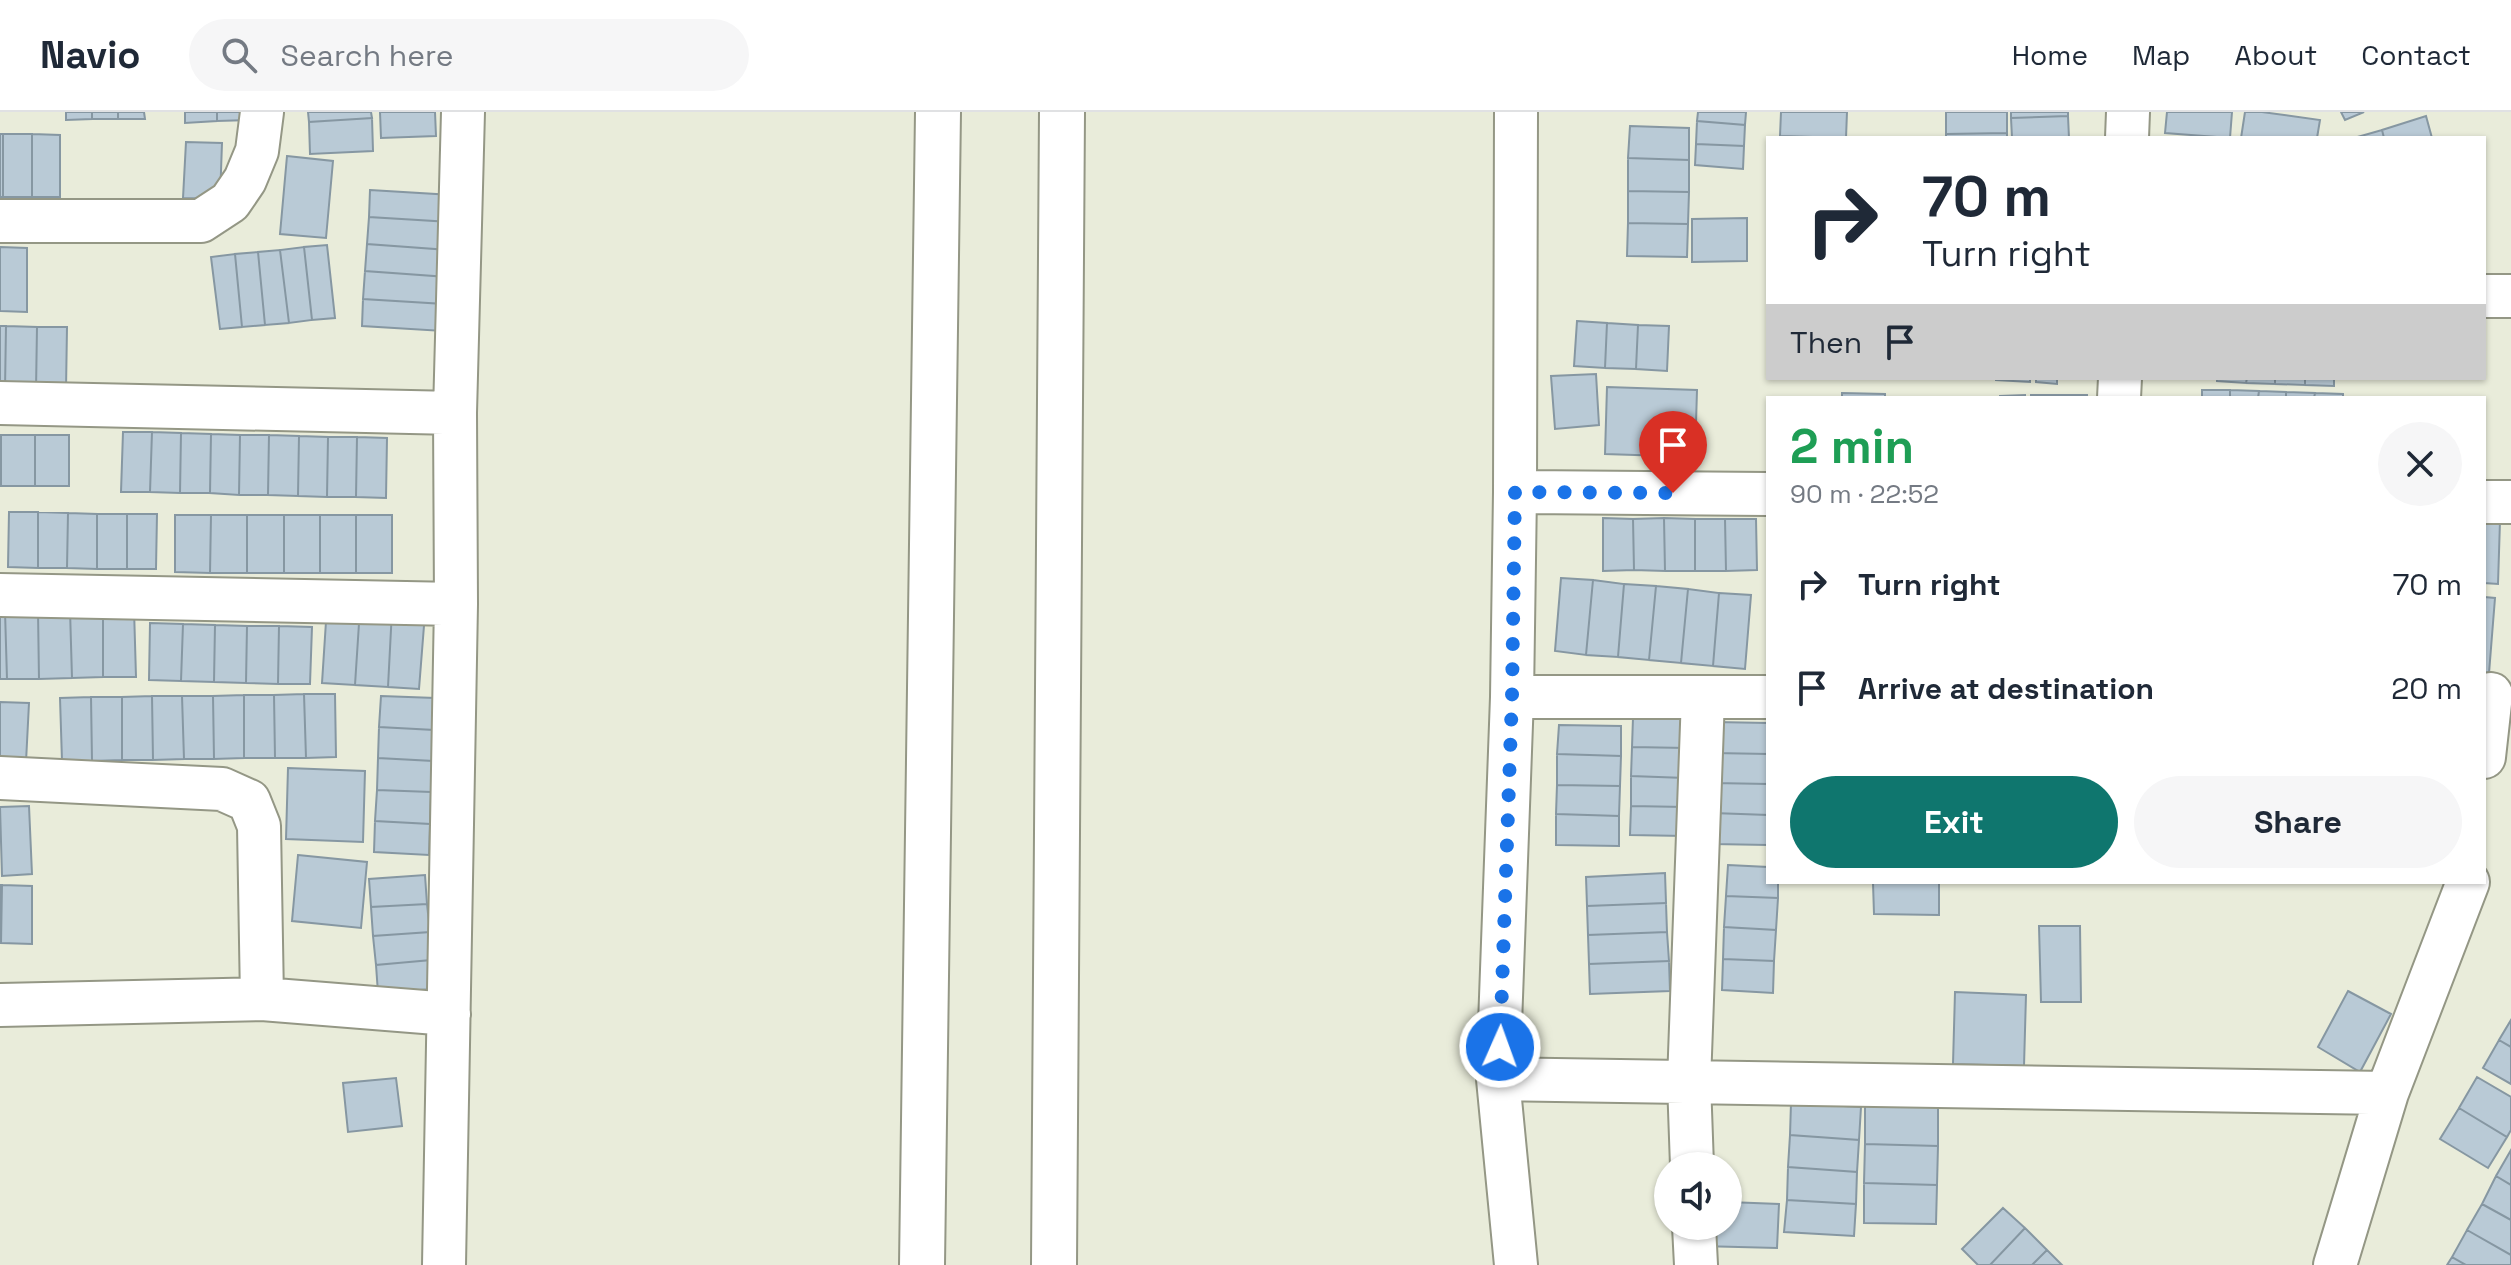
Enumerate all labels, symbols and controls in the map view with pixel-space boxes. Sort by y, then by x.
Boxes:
search box [189,19,749,91]
text: Navio [40,31,141,79]
icon: search [217,33,261,77]
text: Search here [281,36,453,75]
text: Home [2012,37,2088,73]
text: Map [2132,37,2190,73]
text: About [2234,37,2317,73]
text: Contact [2361,37,2471,73]
text: 70 m [1922,161,2051,232]
icon: right [1790,168,1894,272]
text: Turn right [1922,231,2091,277]
icon: arrive [1878,320,1922,364]
text: Then [1790,323,1862,362]
pin [1639,411,1707,493]
text: 2 min [1790,416,1914,477]
button: close [2378,422,2462,506]
icon: arrive [1651,423,1695,467]
text: 90 m · 22:52 [1790,477,1939,511]
icon: right [1790,562,1834,606]
text: Turn right [1858,565,2001,604]
text: 70 m [2393,565,2462,604]
icon: arrive [1790,666,1834,710]
text: Arrive at destination [1858,669,2154,708]
text: 20 m [2391,669,2462,708]
button: Exit [1790,776,2118,868]
button: Share [2134,776,2462,868]
position arrow [1458,1005,1542,1089]
map controls [1654,1152,1742,1240]
button: sound [1654,1152,1742,1240]

